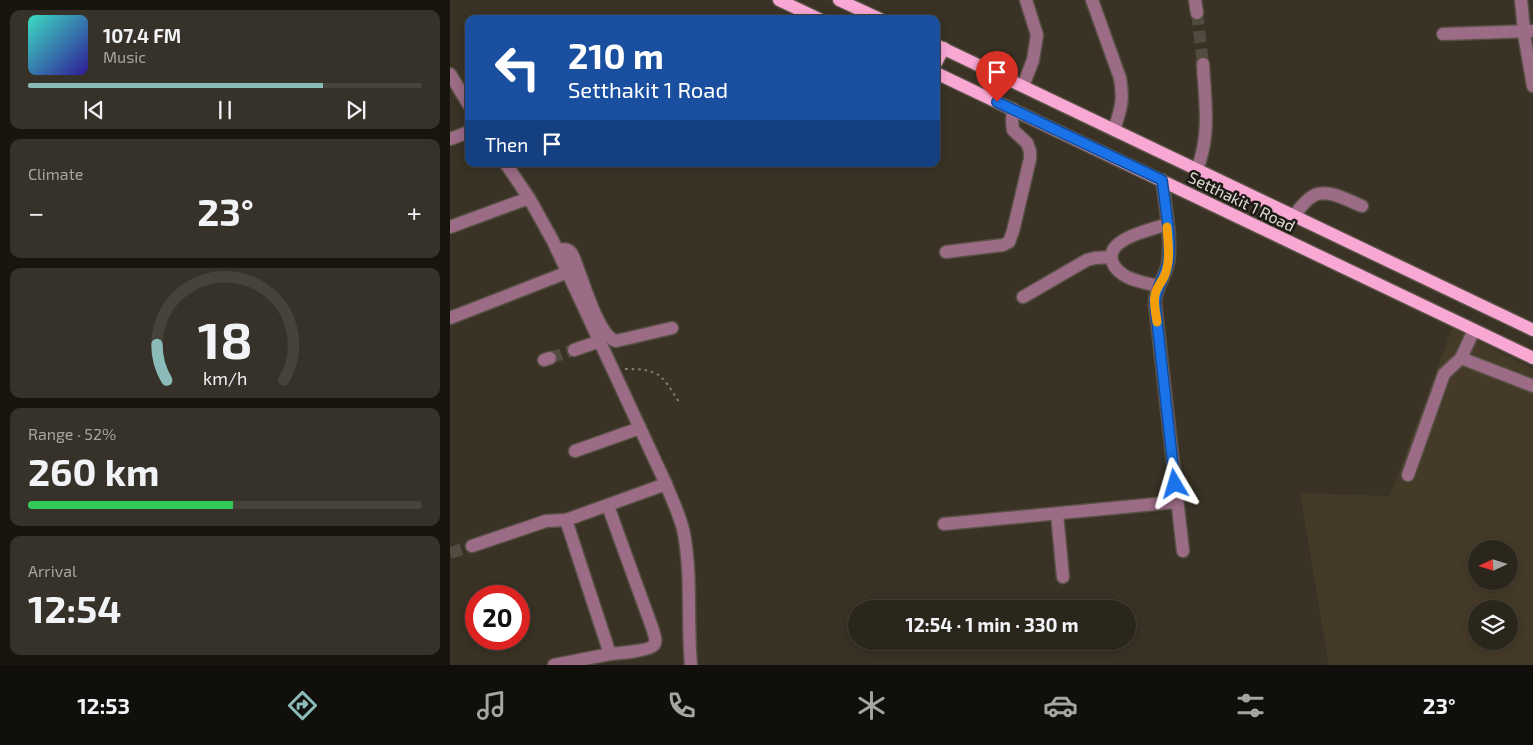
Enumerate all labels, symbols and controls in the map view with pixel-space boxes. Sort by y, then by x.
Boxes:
text: 107.4 FM [103,24,181,47]
text: 210 m [568,34,664,76]
icon: left [485,35,550,100]
text: Music [103,47,146,66]
pin [976,51,1018,102]
icon: arrive [983,58,1011,86]
text: Setthakit 1 Road [568,76,728,102]
icon: previous [80,96,108,124]
icon: pause [211,96,239,124]
icon: next [342,96,370,124]
icon: arrive [538,130,566,158]
text: Then [485,133,528,156]
text: Climate [28,164,83,183]
street label: Setthakit 1 Road [1186,167,1298,235]
text: 23° [197,188,254,234]
text: − [28,195,44,229]
text: + [407,195,422,229]
text: 18 [198,307,252,369]
text: km/h [203,367,247,389]
text: Range · 52% [28,424,116,443]
text: 260 km [28,448,159,494]
position arrow [1148,457,1200,509]
north arrow [1468,540,1518,590]
map controls [1468,540,1518,650]
text: Arrival [28,561,77,580]
text: 12:54 [28,585,121,631]
speed limit sign: 20 [465,585,530,650]
button: layers [1468,600,1518,650]
text: 12:54 · 1 min · 330 m [906,613,1078,636]
icon: directions [285,688,320,723]
icon: music [474,688,509,723]
icon: phone [664,688,699,723]
icon: climate [854,688,889,723]
icon: car [1043,688,1078,723]
icon: filters [1233,688,1268,723]
text: 12:53 [77,692,130,718]
text: 23° [1423,692,1456,718]

